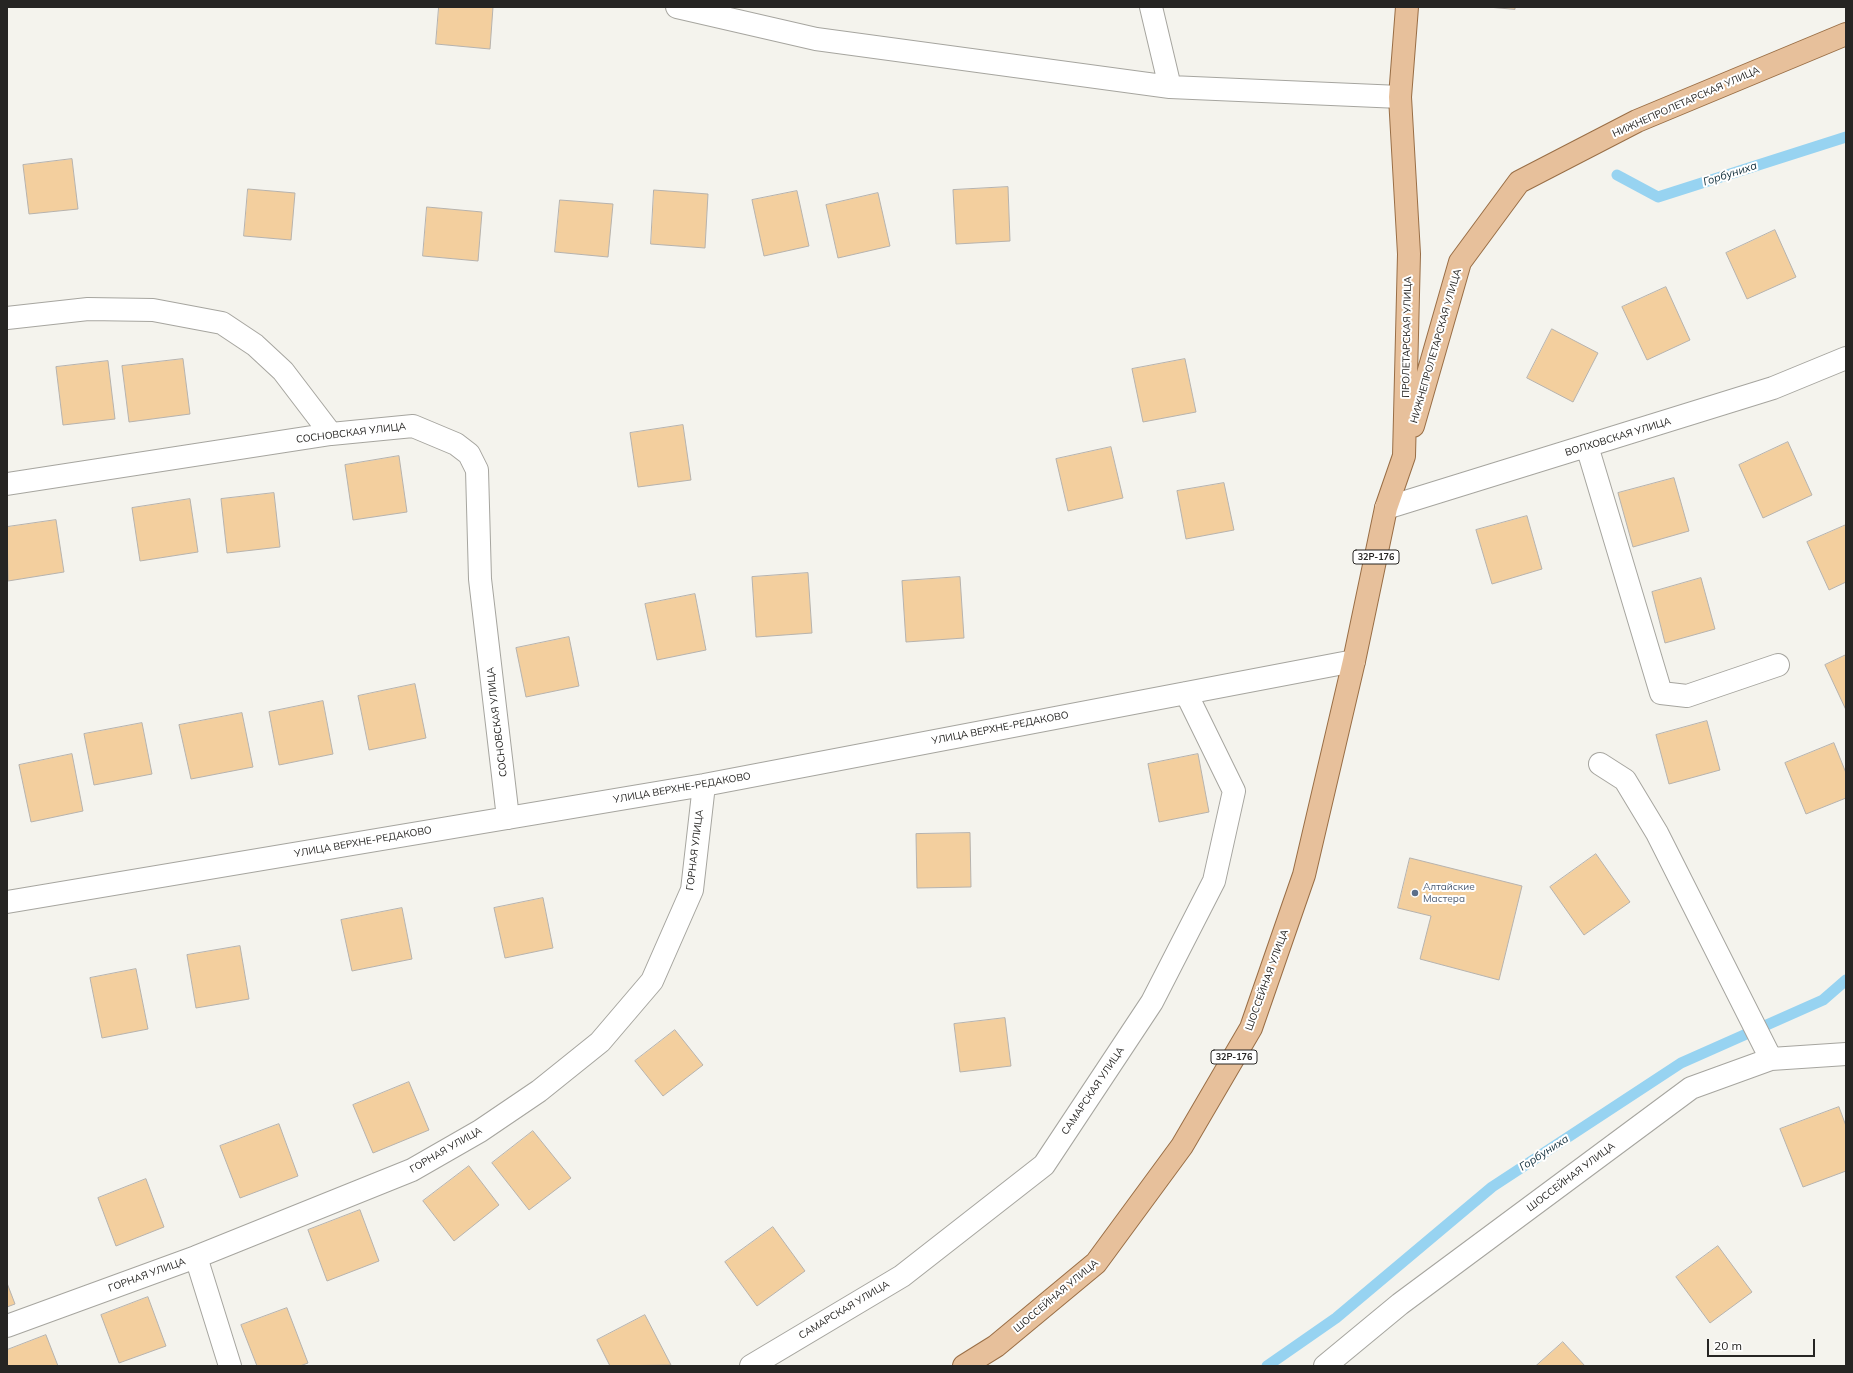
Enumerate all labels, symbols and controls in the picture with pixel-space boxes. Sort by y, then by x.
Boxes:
street label: НИЖНЕПРОЛЕТАРСКАЯ УЛИЦА [1611,64,1761,140]
water label: Горбуниха [1701,159,1759,189]
street label: НИЖНЕПРОЛЕТАРСКАЯ УЛИЦА [1408,267,1464,425]
street label: ПРОЛЕТАРСКАЯ УЛИЦА [1400,276,1414,398]
street label: ВОЛХОВСКАЯ УЛИЦА [1564,415,1672,459]
street label: СОСНОВСКАЯ УЛИЦА [295,420,407,446]
road number: 32Р-176 [1353,550,1399,564]
street label: СОСНОВСКАЯ УЛИЦА [484,666,510,778]
street label: УЛИЦА ВЕРХНЕ-РЕДАКОВО [930,709,1070,747]
street label: УЛИЦА ВЕРХНЕ-РЕДАКОВО [612,770,752,806]
street label: ГОРНАЯ УЛИЦА [684,809,706,891]
street label: УЛИЦА ВЕРХНЕ-РЕДАКОВО [293,824,433,860]
place label: Алтайские Мастера [1423,881,1475,904]
marker: Алтайские Мастера [1410,888,1420,898]
street label: ШОССЕЙНАЯ УЛИЦА [1243,928,1291,1032]
street label: САМАРСКАЯ УЛИЦА [1059,1045,1127,1137]
road number: 32Р-176 [1211,1050,1257,1064]
street label: ГОРНАЯ УЛИЦА [408,1124,484,1176]
water label: Горбуниха [1517,1132,1571,1174]
street label: ШОССЕЙНАЯ УЛИЦА [1525,1140,1617,1214]
street label: ГОРНАЯ УЛИЦА [107,1255,187,1295]
street label: ШОССЕЙНАЯ УЛИЦА [1011,1257,1101,1335]
street label: САМАРСКАЯ УЛИЦА [797,1278,891,1342]
scale bar [1709,1331,1817,1357]
text: 20 m [1714,1338,1742,1353]

